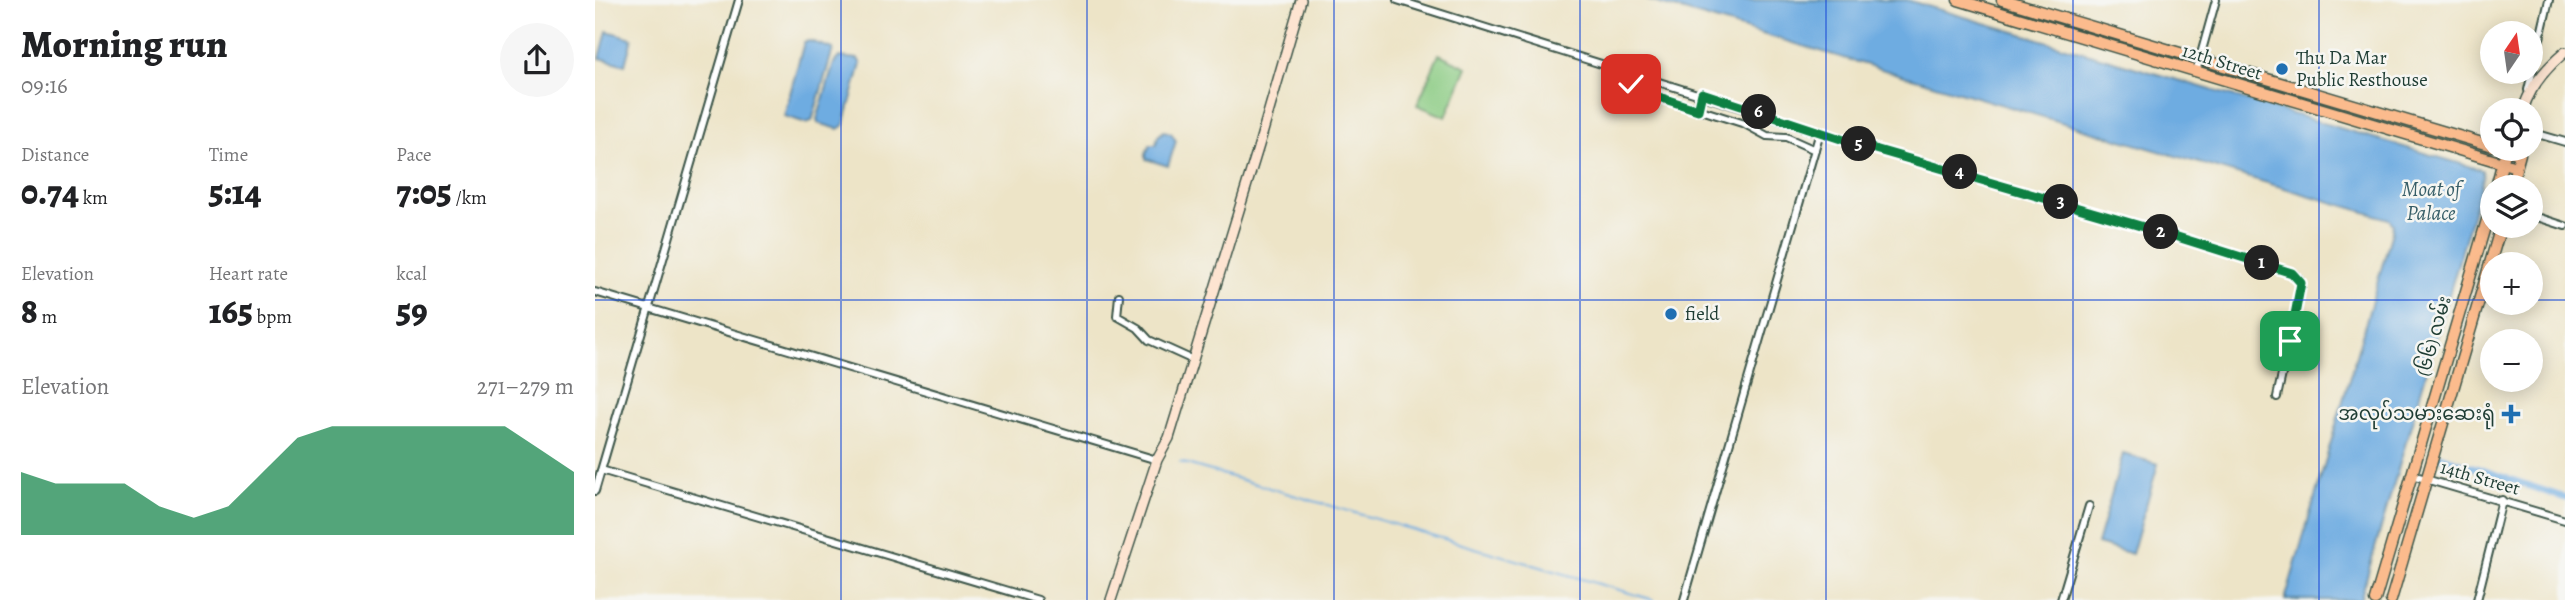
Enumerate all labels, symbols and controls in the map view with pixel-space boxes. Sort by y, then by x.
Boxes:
text: Morning run [21,18,228,70]
north arrow [2480,21,2543,84]
map controls [2480,21,2543,392]
button: share [500,23,574,97]
street label: 12th Street [2179,38,2265,86]
place label: Thu Da Mar Public Resthouse [2296,45,2428,93]
pin [1601,54,1661,114]
marker: Thu Da Mar Public Resthouse [2274,61,2290,77]
icon: check [1612,65,1650,103]
text: 09:16 [21,70,68,101]
pin: 6 [1741,94,1777,130]
text: 6 [1754,98,1763,124]
button: locate [2480,98,2543,161]
pin: 5 [1841,127,1877,162]
text: 5 [1854,130,1863,156]
text: Distance [21,142,89,168]
text: Time [209,142,248,168]
text: Pace [396,142,432,168]
pin: 4 [1943,154,1977,190]
text: 4 [1955,158,1964,184]
text: 0.74 [21,168,79,216]
text: 5:14 [209,168,261,216]
text: 7:05 [396,168,452,216]
water label: Moat of Palace [2402,175,2465,227]
button: layers [2480,175,2543,238]
pin: 3 [2043,184,2079,220]
text: km [79,185,108,211]
text: /km [452,185,487,211]
text: 3 [2056,188,2065,214]
pin: 2 [2143,215,2179,250]
text: 2 [2156,218,2165,244]
pin: 1 [2245,246,2279,280]
text: 1 [2258,249,2265,275]
button: + [2480,252,2543,315]
text: Elevation [21,261,94,287]
text: Heart rate [209,261,288,287]
text: kcal [396,261,427,287]
text: 8 [21,287,38,335]
text: 165 [209,287,253,335]
text: 59 [396,287,428,335]
street label: (၆၆) လမ်း [2408,292,2458,379]
place label: field [1685,301,1720,327]
text: m [38,304,57,330]
text: bpm [253,304,292,330]
marker: field [1663,306,1679,322]
pin [2260,311,2320,371]
icon: arrive [2271,322,2309,360]
button: − [2480,329,2543,392]
text: Elevation [21,371,109,402]
text: 271–279 m [477,371,574,402]
place label: အလုပ်သမားဆေးရုံ [2338,399,2495,430]
marker: အလုပ်သမားဆေးရုံ [2501,404,2521,424]
street label: 14th Street [2437,454,2523,502]

